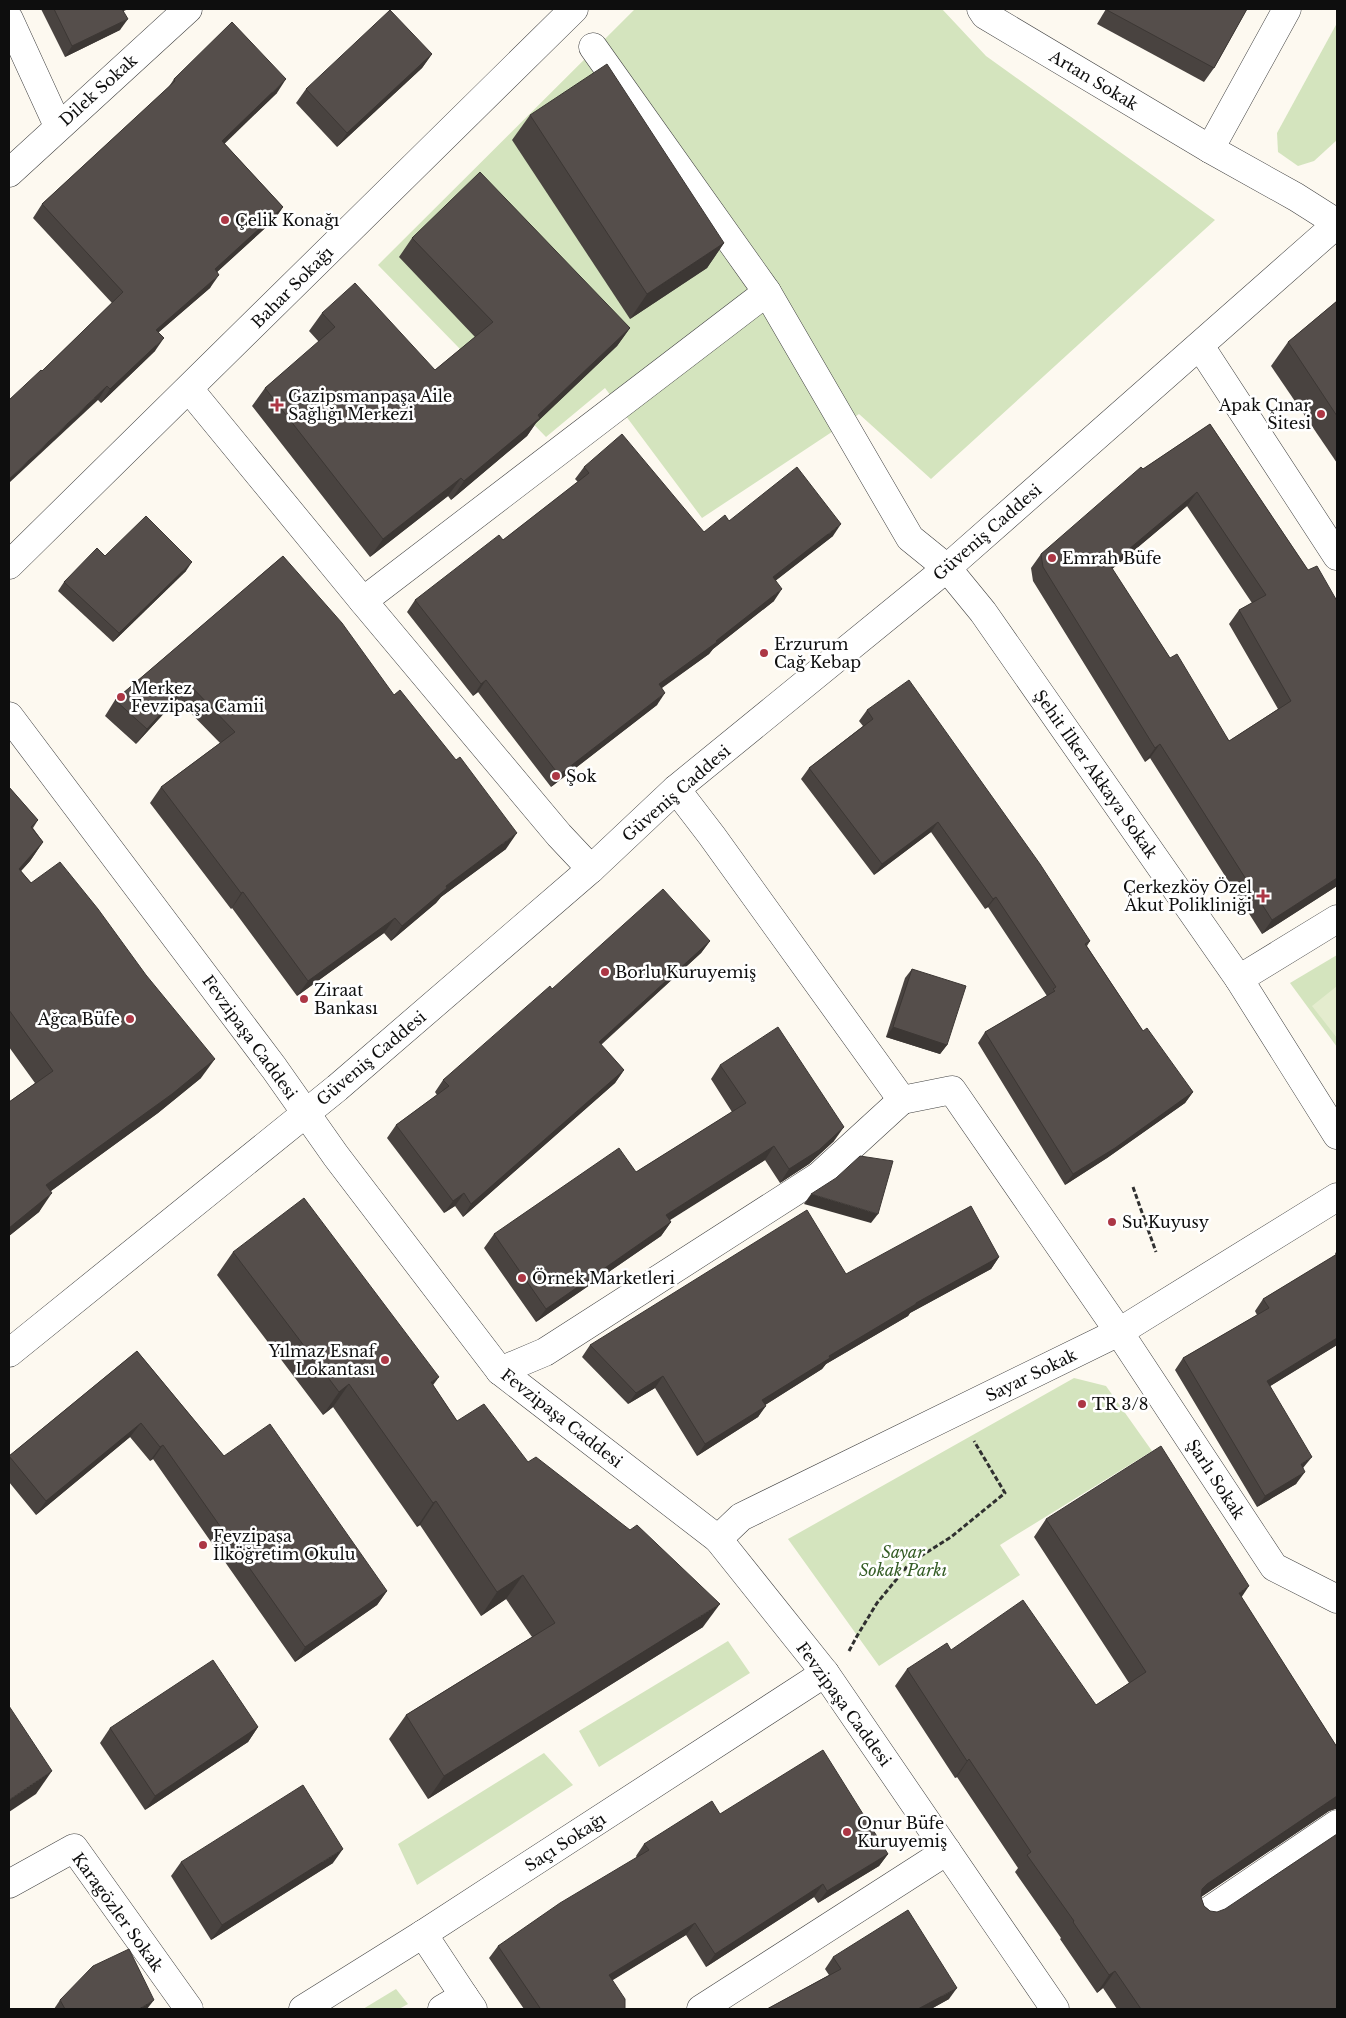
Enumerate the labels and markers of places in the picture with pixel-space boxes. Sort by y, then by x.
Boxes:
place label: Çelik Konağı [235,210,340,230]
marker: Çelik Konağı [219,214,231,226]
place label: Gazipsmanpaşa Aile Sağlığı Merkezi [288,386,452,424]
place label: Apak Çınar Sitesi [1218,395,1312,433]
marker: Gazipsmanpaşa Aile Sağlığı Merkezi [270,398,284,412]
marker: Apak Çınar Sitesi [1315,408,1327,420]
place label: Emrah Büfe [1062,548,1161,568]
marker: Emrah Büfe [1046,552,1058,564]
place label: Erzurum Cağ Kebap [774,634,861,672]
marker: Erzurum Cağ Kebap [758,647,770,659]
place label: Merkez Fevzipaşa Camii [131,678,265,716]
marker: Merkez Fevzipaşa Camii [115,691,127,703]
place label: Şok [566,766,597,786]
marker: Şok [550,770,562,782]
place label: Çerkezköy Özel Akut Polikliniği [1123,877,1253,915]
marker: Çerkezköy Özel Akut Polikliniği [1256,889,1270,903]
place label: Borlu Kuruyemiş [615,962,756,982]
marker: Borlu Kuruyemiş [599,966,611,978]
place label: Ziraat Bankası [314,980,378,1018]
marker: Ziraat Bankası [298,993,310,1005]
place label: Ağca Büfe [37,1009,120,1029]
marker: Ağca Büfe [124,1013,136,1025]
place label: Su Kuyusy [1122,1212,1210,1232]
marker: Su Kuyusy [1106,1216,1118,1228]
place label: Örnek Marketleri [532,1268,676,1288]
marker: Örnek Marketleri [516,1272,528,1284]
place label: Yılmaz Esnaf Lokantası [268,1341,377,1379]
marker: Yılmaz Esnaf Lokantası [379,1354,391,1366]
place label: TR 3/8 [1092,1394,1148,1414]
marker: TR 3/8 [1076,1398,1088,1410]
place label: Fevzipaşa İlköğretim Okulu [213,1526,356,1564]
marker: Fevzipaşa İlköğretim Okulu [197,1539,209,1551]
place label: Onur Büfe Kuruyemiş [857,1813,947,1851]
marker: Onur Büfe Kuruyemiş [841,1826,853,1838]

